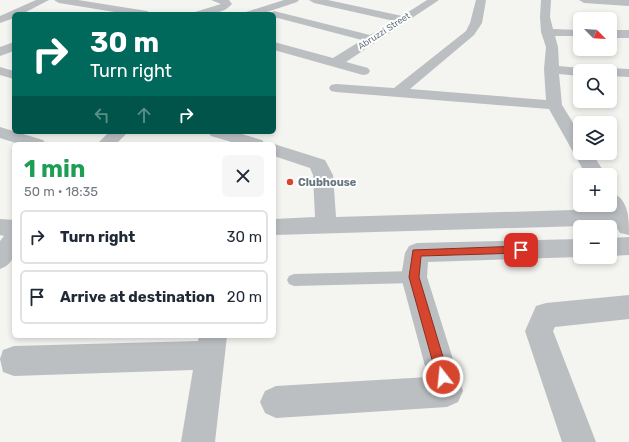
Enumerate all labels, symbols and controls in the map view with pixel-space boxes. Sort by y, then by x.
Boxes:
street label: Abruzzi Street [356,10,412,51]
north arrow [573,12,617,56]
map controls [573,12,617,264]
text: 30 m [90,26,159,59]
icon: right [24,28,76,80]
text: Turn right [90,60,172,82]
button: search [573,64,617,108]
icon: left [91,104,113,126]
icon: ahead [133,104,155,126]
icon: right [175,104,197,126]
button: layers [573,116,617,160]
text: 1 min [24,155,85,183]
button: close [222,155,264,197]
button: + [573,168,617,212]
place label: Clubhouse [298,176,357,189]
marker: Clubhouse [285,177,295,187]
text: 50 m · 18:35 [24,184,98,199]
button: − [573,220,617,264]
icon: right [26,226,48,248]
text: Turn right [60,228,135,246]
text: 30 m [226,228,262,246]
pin [504,233,538,267]
icon: arrive [510,239,532,261]
icon: arrive [26,286,48,308]
text: Arrive at destination [60,288,215,306]
text: 20 m [227,288,262,306]
position arrow [422,356,464,398]

